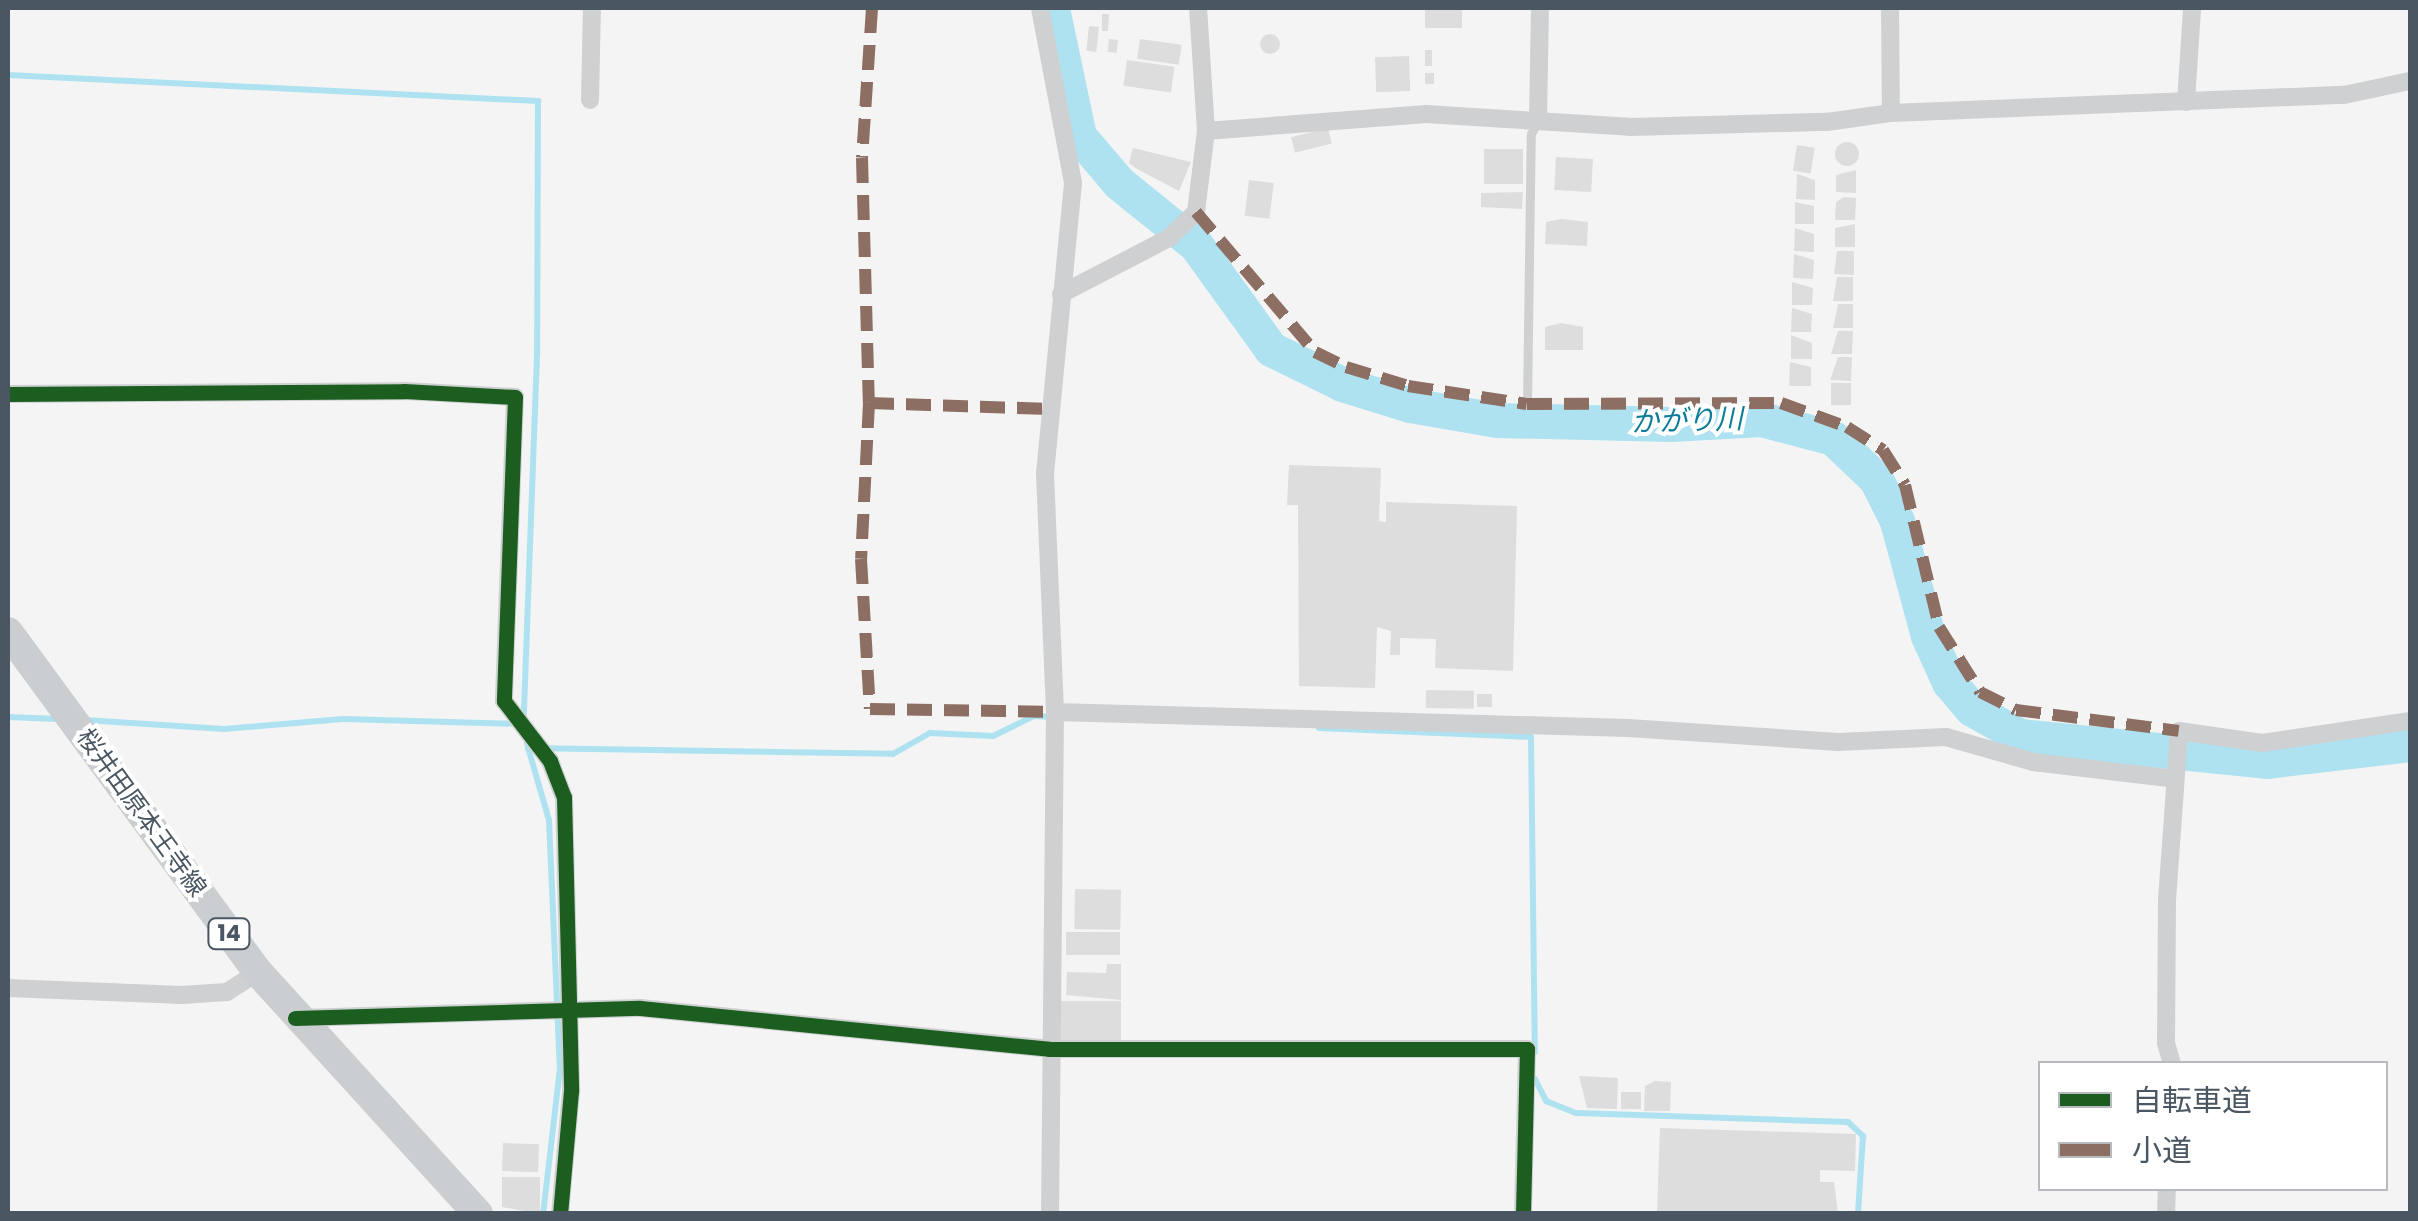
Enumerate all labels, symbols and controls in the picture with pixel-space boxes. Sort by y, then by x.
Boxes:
water label: かがり川 [1630,402,1744,440]
street label: 桜井田原本王寺線 [70,723,212,903]
road number: 14 [206,917,252,951]
legend [2038,1061,2388,1191]
text: 自転車道 [2132,1079,2252,1122]
text: 小道 [2132,1129,2192,1172]

